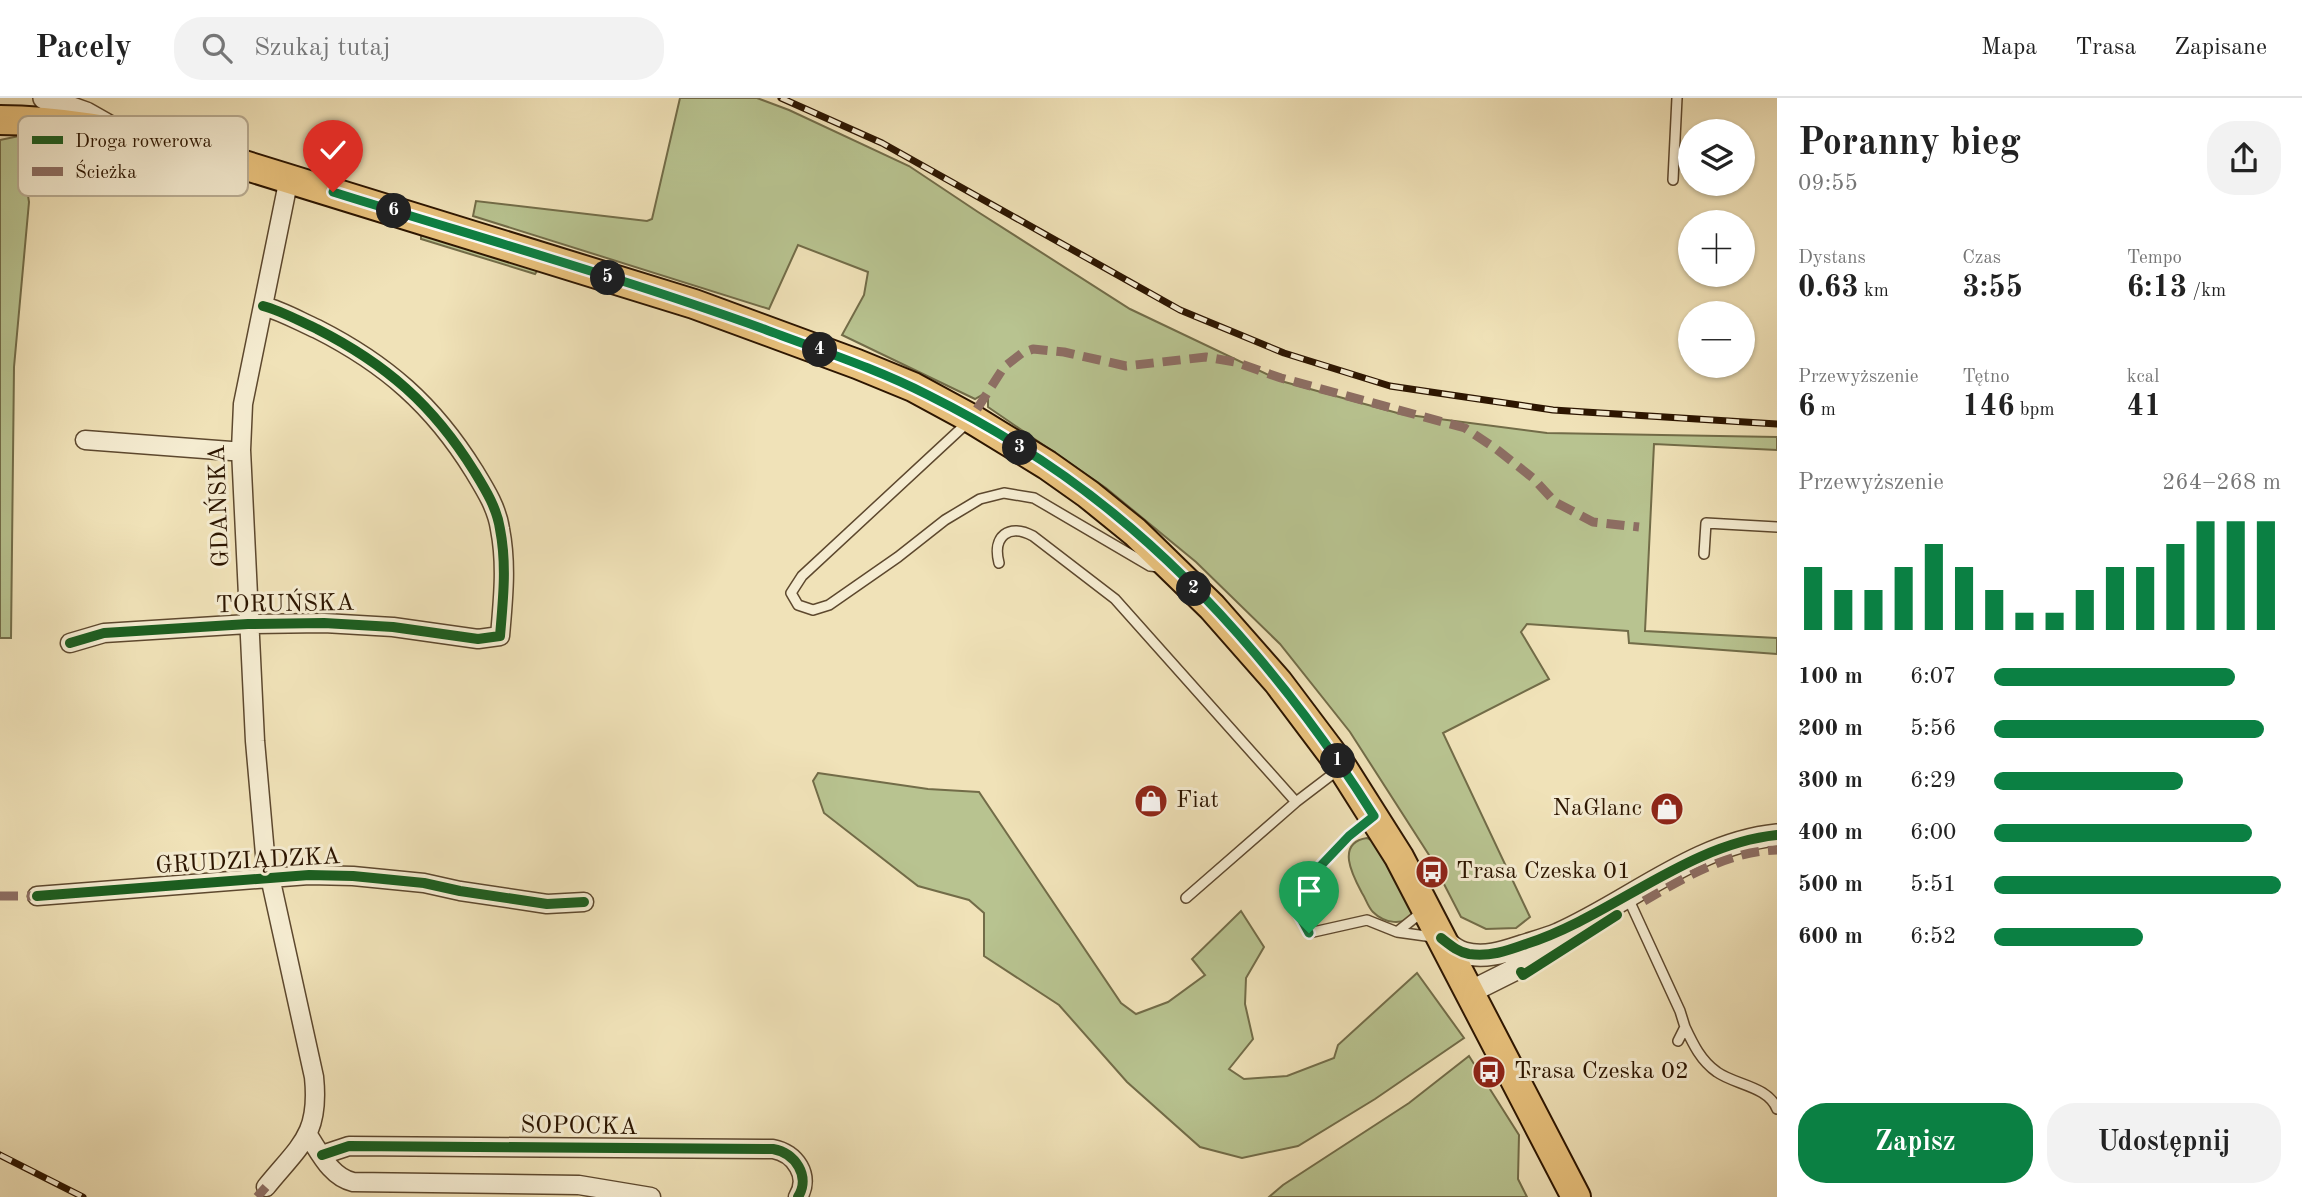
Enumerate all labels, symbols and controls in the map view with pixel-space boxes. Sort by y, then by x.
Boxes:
search box [174,17,664,80]
icon: search [198,29,236,67]
text: Pacely [35,32,132,65]
text: Szukaj tutaj [254,35,391,61]
text: Mapa [1981,36,2037,60]
text: Trasa [2075,36,2136,60]
text: Zapisane [2174,36,2267,60]
legend [18,116,248,196]
map controls [1678,119,1755,378]
button: layers [1678,119,1755,196]
pin [303,120,363,192]
button: share [2207,121,2281,195]
text: Poranny bieg [1798,125,2021,163]
icon: check [314,131,352,169]
text: Droga rowerowa [75,133,213,152]
text: Ścieżka [75,159,137,183]
text: 09:55 [1798,172,1858,195]
pin: 6 [376,194,412,228]
text: 6 [388,201,399,220]
button: + [1678,210,1755,287]
text: Dystans [1798,249,1866,268]
text: Czas [1962,249,2001,268]
text: Tempo [2127,249,2182,268]
pin: 5 [590,260,626,296]
text: 5 [602,268,613,287]
text: 0.63 [1798,273,1859,303]
text: 3:55 [1962,273,2023,303]
text: 6:13 [2127,273,2187,303]
text: km [1859,282,1889,301]
text: /km [2187,282,2226,301]
button: − [1678,301,1755,378]
pin: 4 [802,332,838,368]
text: 4 [814,340,825,359]
text: Przewyższenie [1798,368,1918,387]
text: Tętno [1962,368,2010,387]
text: kcal [2127,368,2159,387]
text: 6 [1798,392,1815,422]
text: 146 [1962,392,2015,422]
text: 41 [2127,392,2161,422]
text: m [1815,401,1836,420]
text: bpm [2015,401,2055,420]
pin: 3 [1002,430,1038,466]
text: 3 [1014,438,1025,457]
street label: GDAŃSKA [201,444,234,568]
text: Przewyższenie [1798,471,1944,494]
text: 264–268 m [2162,471,2281,494]
pin: 2 [1176,572,1212,606]
text: 2 [1188,579,1199,598]
street label: TORUŃSKA [215,587,355,618]
text: 100 m [1798,665,1863,688]
text: 6:07 [1910,665,1956,688]
text: 200 m [1798,717,1863,740]
text: 5:56 [1910,717,1956,740]
pin: 1 [1320,744,1356,778]
text: 1 [1332,751,1343,770]
text: 300 m [1798,769,1863,792]
text: 6:29 [1910,769,1956,792]
shop icon: Fiat [1132,782,1170,820]
place label: Fiat [1176,789,1219,813]
shop icon: NaGlanc [1648,790,1686,828]
place label: NaGlanc [1553,797,1642,821]
text: 400 m [1798,821,1863,844]
text: 6:00 [1910,821,1956,844]
street label: GRUDZIĄDZKA [155,845,341,879]
bus stop icon: Trasa Czeska 01 [1413,853,1451,891]
place label: Trasa Czeska 01 [1456,860,1631,884]
pin [1279,861,1339,933]
icon: arrive [1290,872,1328,910]
text: 500 m [1798,873,1863,896]
text: 5:51 [1910,873,1956,896]
text: 600 m [1798,925,1863,948]
text: 6:52 [1910,925,1956,948]
bus stop icon: Trasa Czeska 02 [1470,1053,1508,1091]
place label: Trasa Czeska 02 [1514,1060,1689,1084]
button: Zapisz [1798,1103,2033,1183]
button: Udostępnij [2047,1103,2281,1183]
street label: SOPOCKA [520,1114,638,1140]

